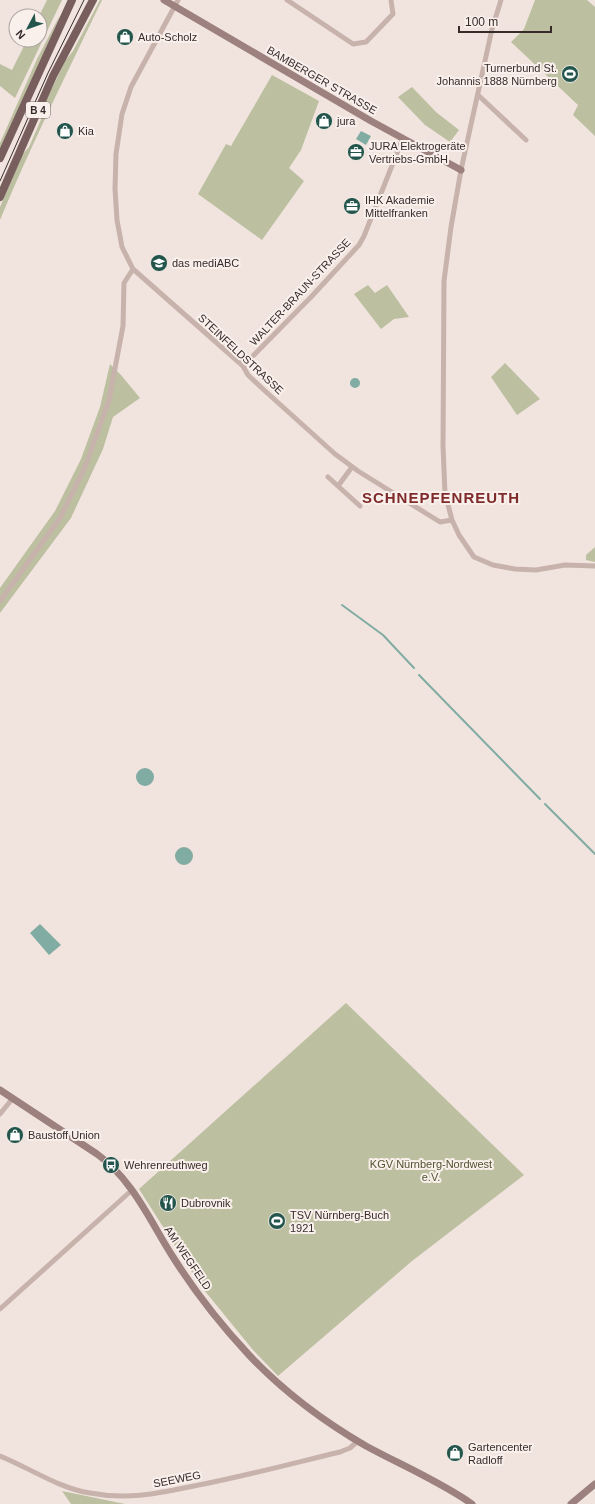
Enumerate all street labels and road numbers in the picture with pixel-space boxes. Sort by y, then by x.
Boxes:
street label: BAMBERGER STRASSE [265,44,379,116]
road number: B 4 [26,102,50,118]
street label: WALTER-BRAUN-STRASSE [247,236,353,348]
street label: STEINFELDSTRASSE [196,311,286,397]
street label: AM WEGFELD [162,1224,214,1292]
street label: SEEWEG [152,1469,202,1489]

